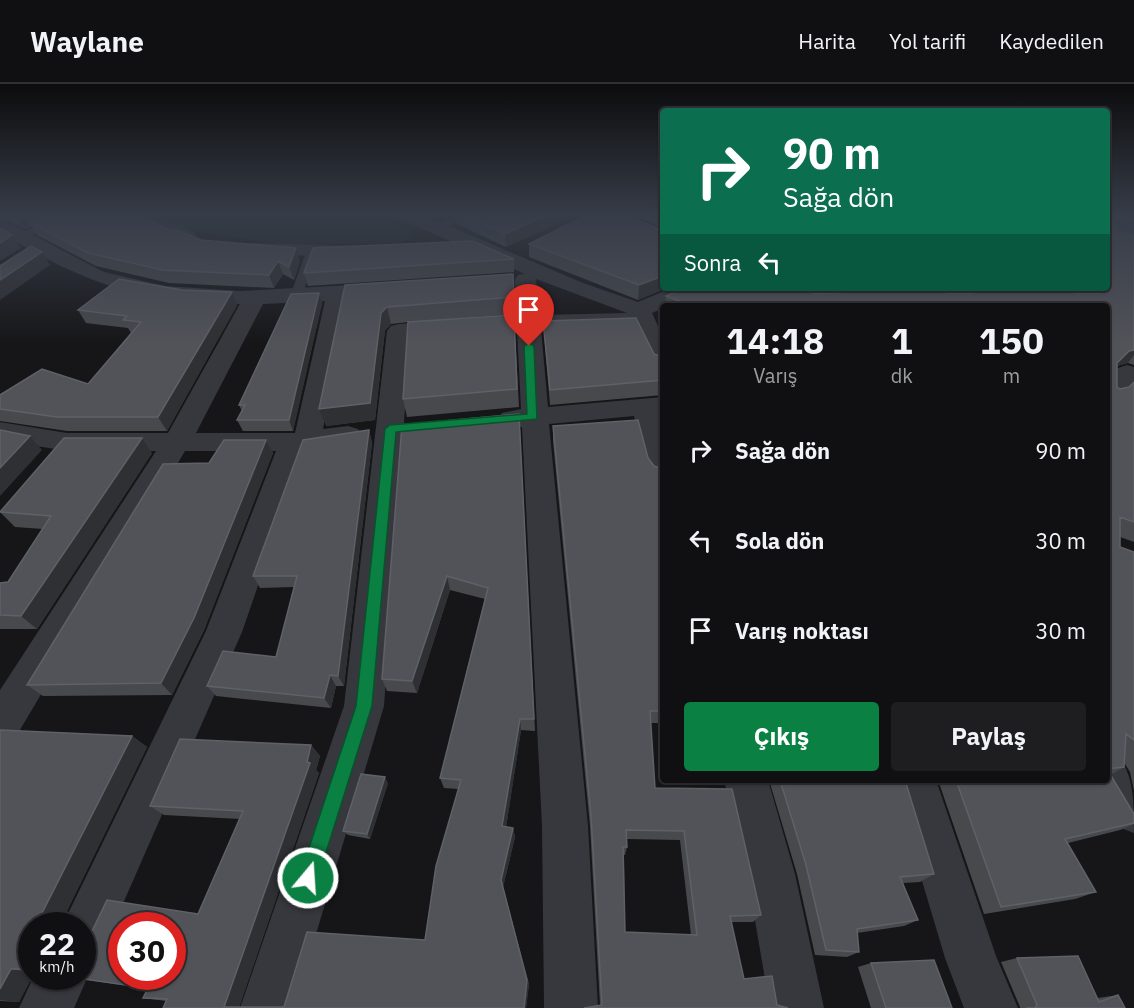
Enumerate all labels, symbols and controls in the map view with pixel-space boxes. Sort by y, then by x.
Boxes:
text: Waylane [30,23,144,60]
text: Harita [798,27,856,55]
text: Yol tarifi [889,27,966,55]
text: Kaydedilen [999,27,1104,55]
text: 90 m [783,126,881,181]
icon: right [684,132,762,210]
text: Sağa dön [783,179,894,214]
icon: left [753,246,786,279]
text: Sonra [684,248,741,277]
pin [503,284,554,346]
icon: arrive [512,293,545,326]
text: 14:18 [726,317,824,364]
text: 1 [891,317,913,364]
text: 150 [979,317,1044,364]
text: Varış [753,362,798,389]
text: dk [891,362,913,389]
text: m [1003,362,1020,389]
icon: right [684,434,717,467]
text: Sağa dön [735,436,830,465]
text: 90 m [1035,436,1086,465]
icon: left [684,524,717,557]
text: Sola dön [735,526,824,555]
text: 30 m [1035,526,1086,555]
icon: arrive [684,614,717,647]
text: Varış noktası [735,616,869,645]
text: 30 m [1035,616,1086,645]
button: Çıkış [684,702,879,771]
button: Paylaş [891,702,1086,771]
position arrow [276,846,340,910]
speed limit sign: 30 [108,912,186,990]
text: 22 [39,924,75,963]
text: km/h [39,957,75,976]

